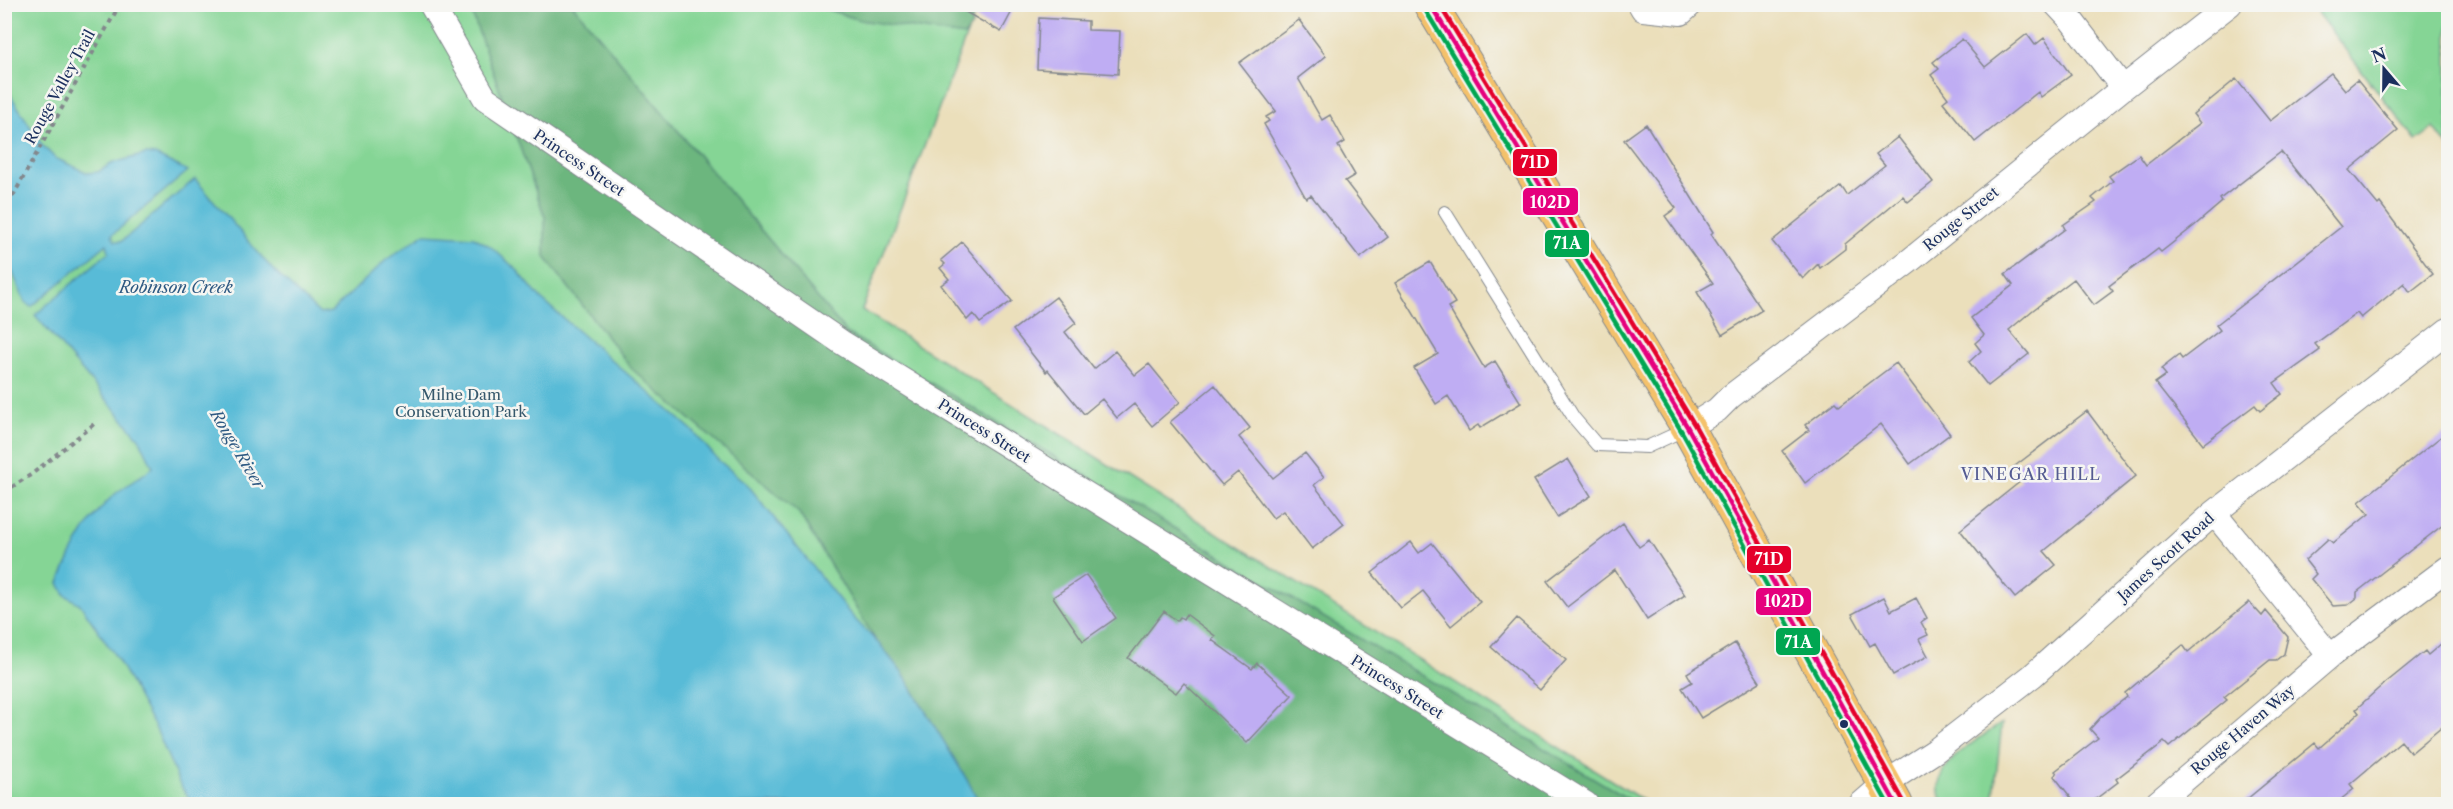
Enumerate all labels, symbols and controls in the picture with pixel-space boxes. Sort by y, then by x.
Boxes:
street label: Rouge Valley Trail [20,26,99,147]
north arrow [2354,39,2414,99]
text: N [2369,43,2389,67]
street label: Princess Street [530,125,629,200]
line badge: 71D [1512,148,1558,177]
text: 71D [1520,152,1550,172]
street label: Rouge Street [1919,182,2003,255]
line badge: 102D [1522,187,1579,216]
text: 102D [1530,192,1570,212]
line badge: 71A [1544,229,1590,258]
text: 71A [1553,233,1582,253]
water label: Robinson Creek [117,277,233,297]
park label: Milne Dam Conservation Park [395,385,528,421]
street label: Princess Street [934,394,1035,467]
water label: Rouge River [205,404,270,494]
district label: VINEGAR HILL [1960,464,2101,484]
street label: James Scott Road [2112,508,2218,606]
line badge: 71D [1746,545,1792,574]
text: 71D [1754,549,1784,569]
line badge: 102D [1755,587,1812,616]
text: 102D [1764,591,1804,611]
line badge: 71A [1775,627,1821,656]
text: 71A [1784,632,1813,652]
street label: Princess Street [1347,650,1448,723]
street label: Rouge Haven Way [2187,680,2299,779]
unlabelled marker [1838,718,1850,730]

